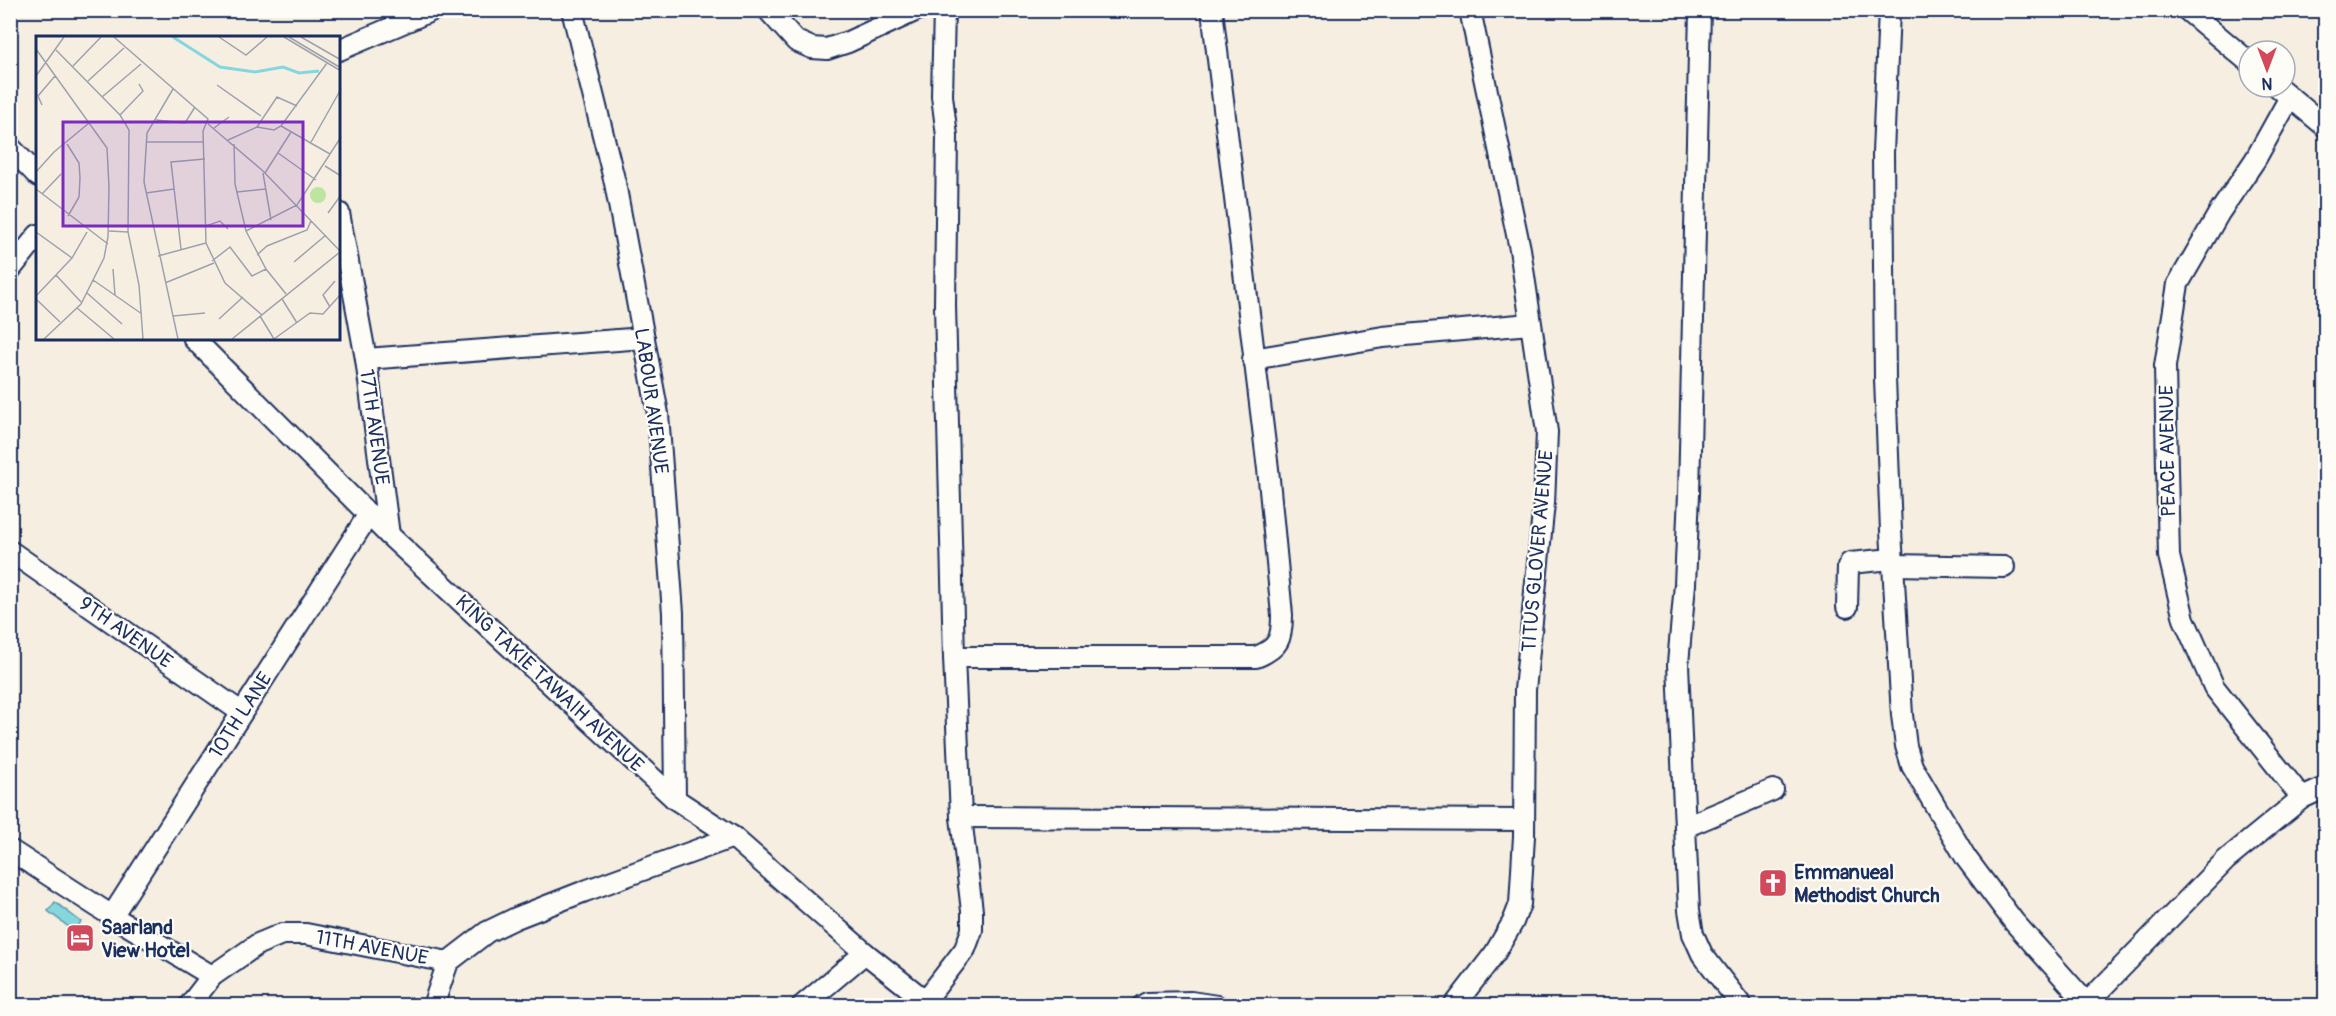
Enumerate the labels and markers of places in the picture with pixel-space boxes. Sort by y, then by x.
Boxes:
place label: Emmanueal Methodist Church [1794,860,1940,908]
church icon: Emmanueal Methodist Church [1757,867,1789,899]
place label: Saarland View Hotel [101,915,190,963]
hotel icon: Saarland View Hotel [64,922,96,954]

